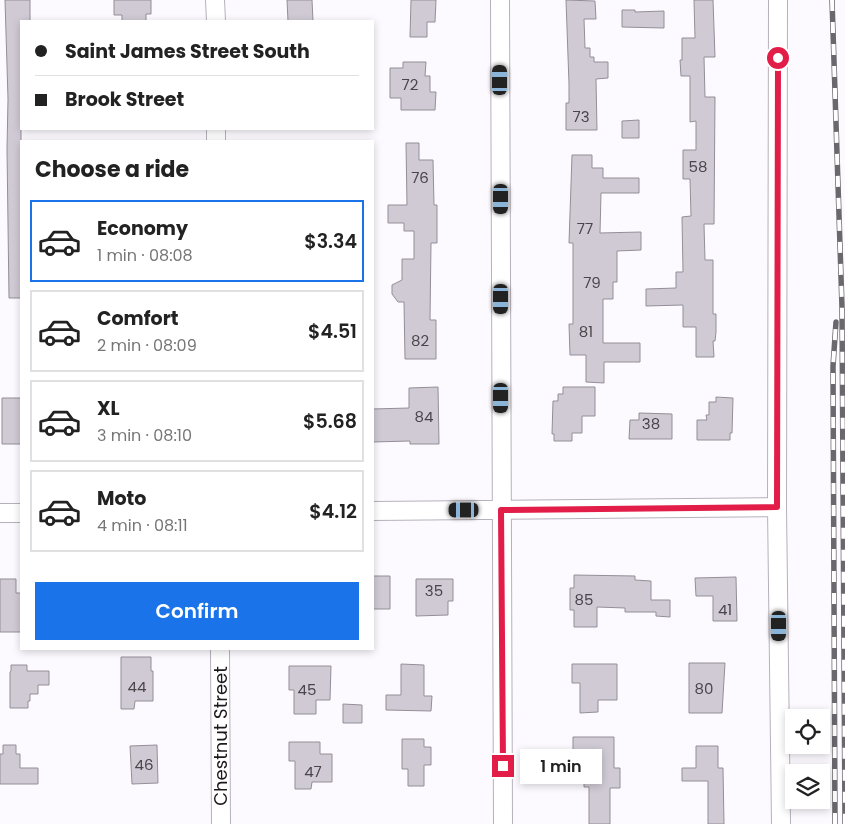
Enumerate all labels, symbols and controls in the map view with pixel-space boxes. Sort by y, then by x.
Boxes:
text: Saint James Street South [65,38,310,65]
route start [767,47,789,69]
car [492,65,507,95]
house number: 72 [402,74,418,95]
text: Brook Street [65,86,184,113]
house number: 73 [572,106,590,127]
text: Choose a ride [35,154,189,185]
house number: 58 [689,156,707,177]
house number: 76 [411,167,429,188]
car [493,184,508,214]
text: Economy [97,215,188,242]
house number: 77 [577,218,593,239]
icon: car [37,219,82,264]
text: $3.34 [304,228,357,255]
text: 1 min · 08:08 [97,244,193,267]
house number: 79 [583,272,601,293]
car [493,284,508,314]
text: Comfort [97,305,179,332]
icon: car [37,309,82,354]
text: $4.51 [308,318,357,345]
house number: 81 [579,321,593,342]
house number: 82 [411,330,429,351]
text: 2 min · 08:09 [97,334,197,357]
car [493,383,508,413]
text: XL [97,395,120,422]
icon: car [37,399,82,444]
house number: 84 [415,406,433,427]
text: $5.68 [303,408,357,435]
house number: 38 [642,413,660,434]
text: 3 min · 08:10 [97,424,192,447]
text: Moto [97,485,146,512]
icon: car [37,489,82,534]
text: $4.12 [309,498,357,525]
car [449,503,479,518]
text: 4 min · 08:11 [97,514,188,537]
house number: 35 [425,580,443,601]
button: Confirm [35,582,359,640]
house number: 85 [575,589,593,610]
house number: 41 [718,599,732,620]
car [771,611,786,641]
street label: Chestnut Street [208,666,233,806]
house number: 44 [128,676,146,697]
house number: 80 [695,678,713,699]
house number: 45 [298,679,316,700]
map controls [785,709,830,809]
button: locate [785,709,830,754]
callout: 1 min [520,748,603,784]
house number: 46 [135,754,153,775]
route end [492,755,514,777]
text: 1 min [540,755,582,778]
house number: 47 [304,761,322,782]
button: layers [785,764,830,809]

